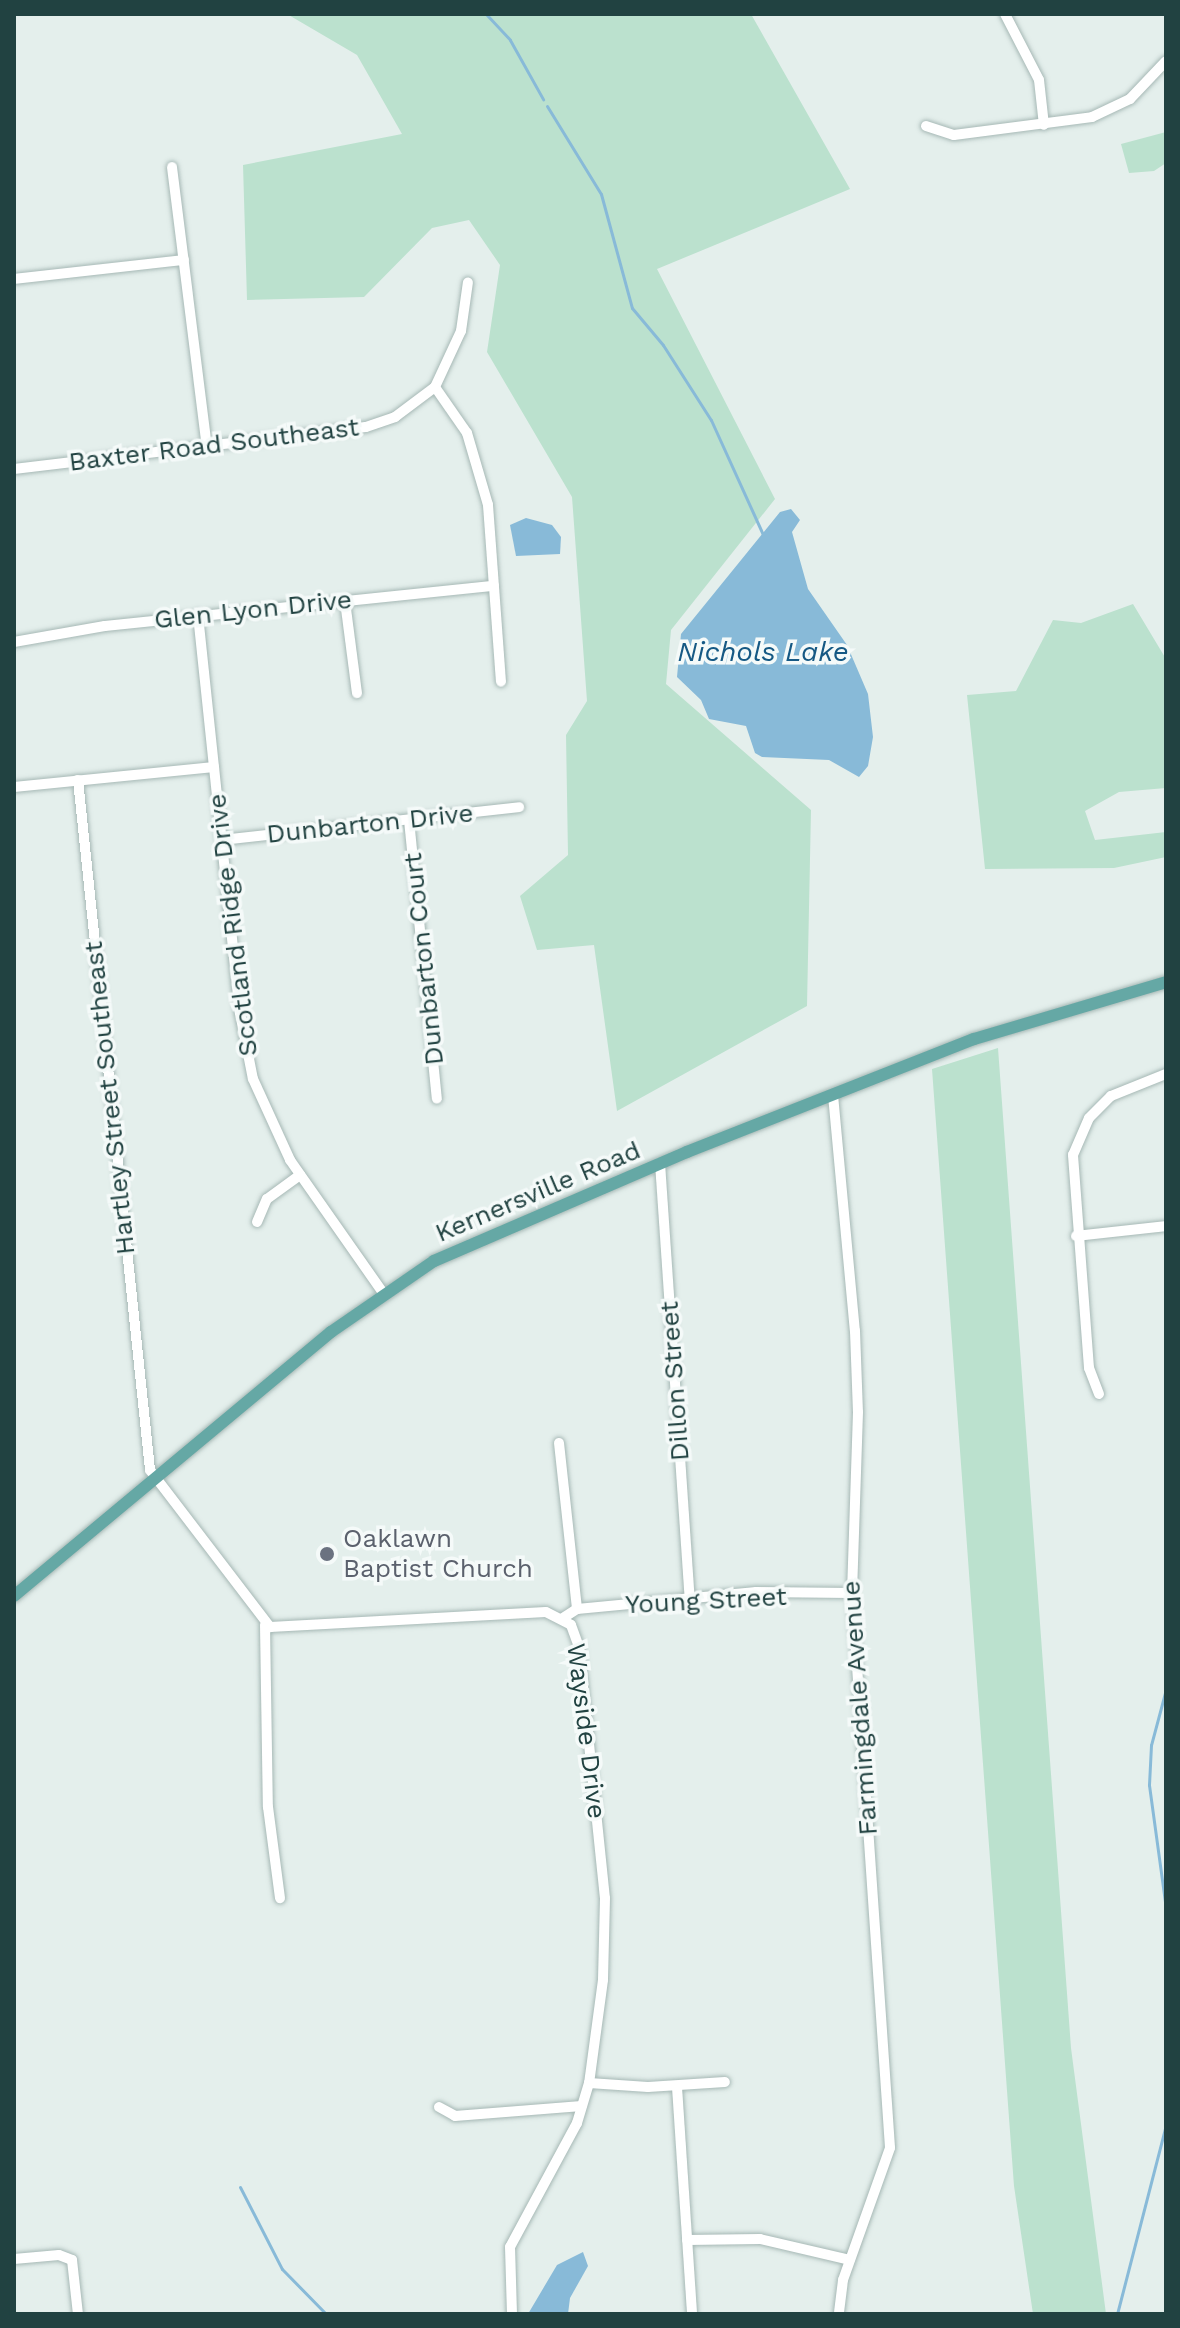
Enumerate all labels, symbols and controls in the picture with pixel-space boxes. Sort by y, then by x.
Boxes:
street label: Baxter Road Southeast [67,412,361,478]
street label: Glen Lyon Drive [153,584,353,636]
water label: Nichols Lake [677,635,849,669]
street label: Scotland Ridge Drive [201,792,265,1058]
street label: Dunbarton Drive [265,798,475,850]
street label: Dunbarton Court [397,851,451,1067]
street label: Hartley Street Southeast [78,939,142,1257]
street label: Kernersville Road [431,1135,645,1249]
street label: Dillon Street [654,1300,696,1462]
place label: Oaklawn Baptist Church [343,1523,533,1584]
marker: Oaklawn Baptist Church [318,1545,336,1563]
street label: Farmingdale Avenue [835,1579,885,1837]
street label: Young Street [624,1581,788,1621]
street label: Wayside Drive [560,1642,612,1820]

